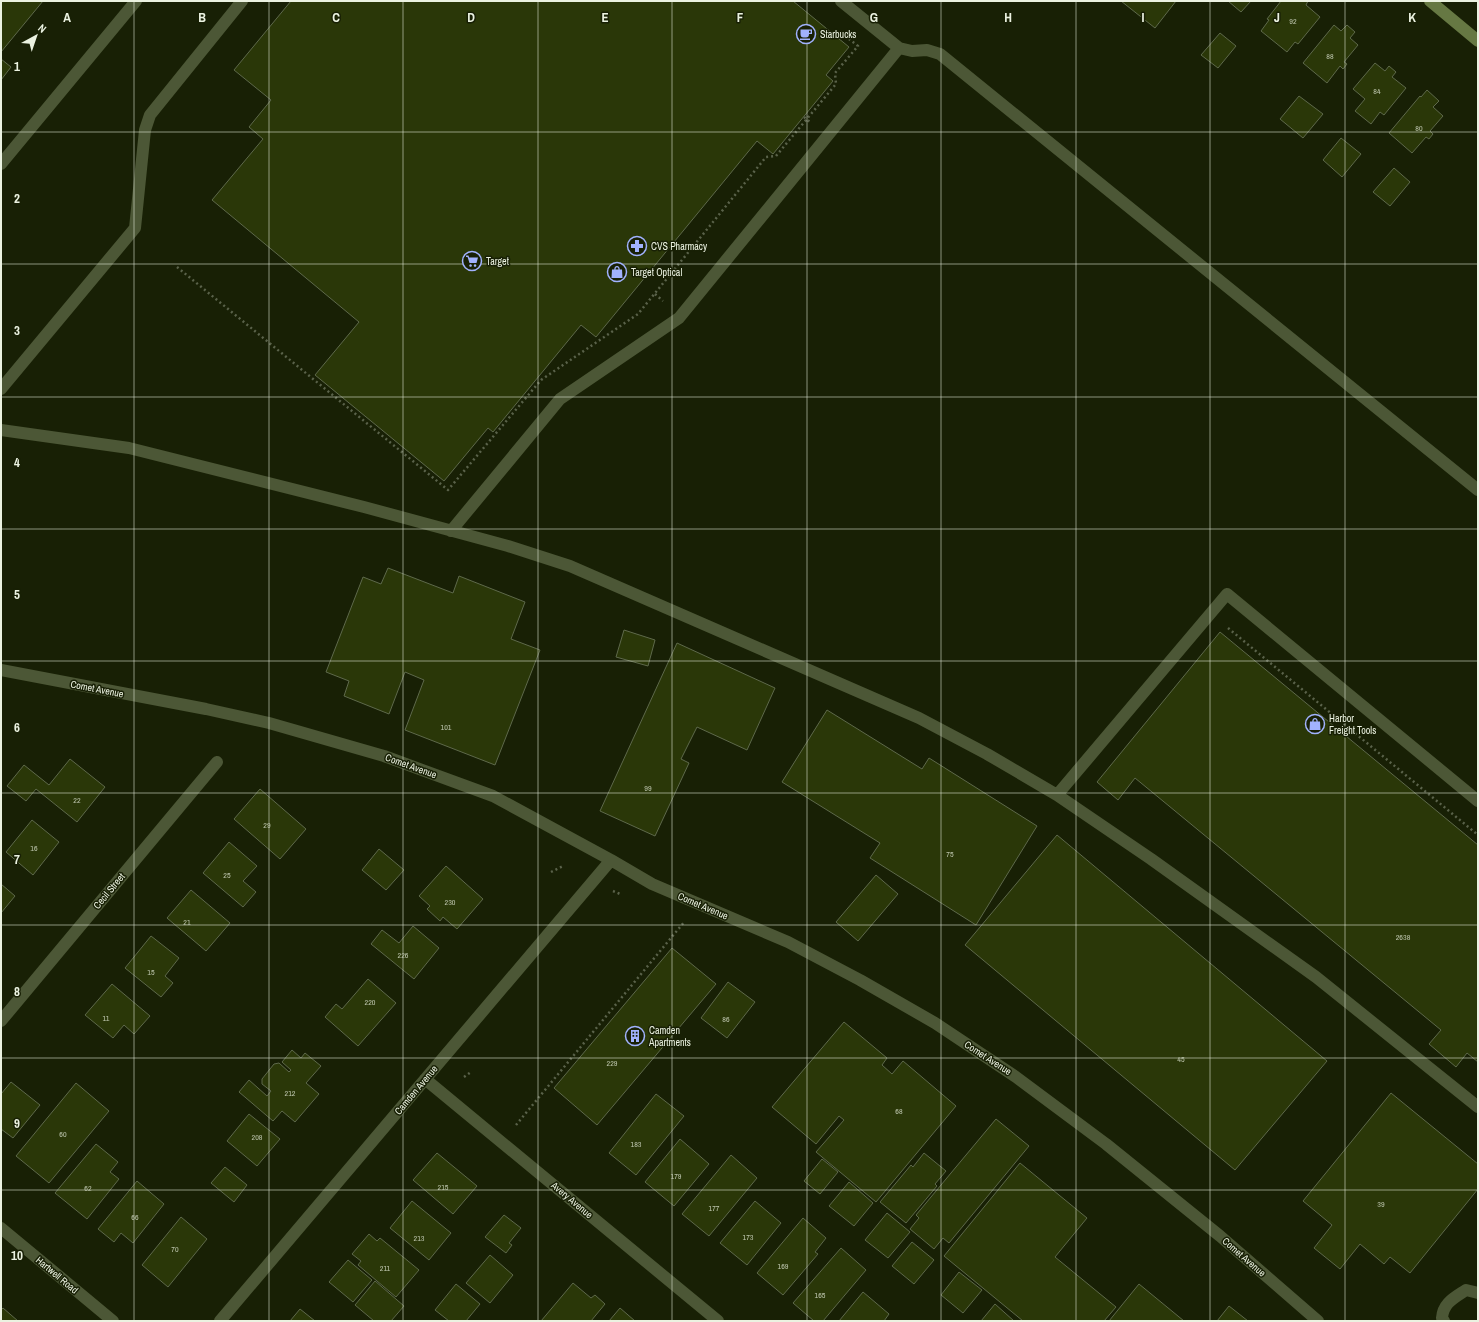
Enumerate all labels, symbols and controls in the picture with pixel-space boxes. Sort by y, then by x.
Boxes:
text: A [63,9,71,26]
text: B [198,9,206,26]
text: C [332,9,340,26]
text: D [467,9,475,26]
text: E [601,9,609,26]
text: F [737,9,744,26]
text: G [870,9,878,26]
text: H [1004,9,1012,26]
text: I [1142,9,1145,26]
text: J [1274,9,1280,26]
text: K [1408,9,1416,26]
north arrow [16,16,56,56]
house number: 92 [1289,16,1297,26]
text: N [35,21,49,36]
cafe icon: Starbucks [795,23,817,45]
place label: Starbucks [820,28,856,41]
house number: 88 [1326,51,1334,61]
text: 1 [14,58,20,75]
house number: 84 [1373,86,1381,96]
house number: 80 [1415,123,1423,133]
text: 2 [14,190,20,207]
pharmacy icon: CVS Pharmacy [626,235,648,257]
place label: CVS Pharmacy [651,240,708,253]
supermarket icon: Target [461,250,483,272]
place label: Target [486,255,510,268]
shop icon: Target Optical [606,261,628,283]
place label: Target Optical [631,266,682,279]
text: 3 [14,322,20,339]
text: 4 [14,454,20,471]
text: 5 [14,586,20,603]
street label: Comet Avenue [69,678,125,701]
place label: Harbor Freight Tools [1329,712,1376,737]
shop icon: Harbor Freight Tools [1304,713,1326,735]
text: 6 [14,719,20,736]
house number: 101 [441,722,452,732]
street label: Comet Avenue [384,751,439,781]
house number: 99 [644,783,652,793]
house number: 22 [73,795,81,805]
house number: 29 [263,820,271,830]
house number: 16 [30,843,38,853]
house number: 75 [946,849,954,859]
text: 7 [14,851,20,868]
street label: Cecil Street [90,870,128,912]
house number: 25 [223,870,231,880]
street label: Comet Avenue [676,890,731,923]
house number: 230 [445,897,456,907]
house number: 21 [183,917,191,927]
house number: 2638 [1396,932,1411,942]
house number: 226 [398,950,409,960]
house number: 15 [147,967,155,977]
text: 8 [14,983,20,1000]
house number: 220 [365,997,376,1007]
house number: 11 [103,1013,110,1023]
house number: 86 [722,1014,730,1024]
place label: Camden Apartments [648,1024,691,1049]
building icon: Camden Apartments [624,1025,646,1047]
street label: Comet Avenue [962,1038,1014,1078]
house number: 45 [1177,1054,1185,1064]
house number: 229 [607,1058,618,1068]
street label: Camden Avenue [392,1062,441,1117]
house number: 212 [285,1088,296,1098]
house number: 68 [895,1106,903,1116]
text: 9 [14,1115,20,1132]
house number: 60 [59,1129,67,1139]
house number: 208 [252,1132,263,1142]
house number: 183 [631,1139,642,1149]
house number: 179 [671,1171,682,1181]
street label: Avery Avenue [548,1178,596,1221]
house number: 215 [438,1182,449,1192]
house number: 62 [84,1183,92,1193]
house number: 39 [1377,1199,1385,1209]
house number: 177 [709,1203,720,1213]
house number: 66 [131,1212,139,1222]
house number: 173 [743,1232,754,1242]
house number: 213 [414,1233,425,1243]
street label: Comet Avenue [1219,1234,1269,1280]
house number: 70 [171,1244,179,1254]
text: 10 [11,1247,23,1264]
street label: Hartwell Road [33,1253,81,1297]
house number: 169 [778,1261,789,1271]
house number: 211 [380,1263,391,1273]
house number: 165 [815,1290,826,1300]

